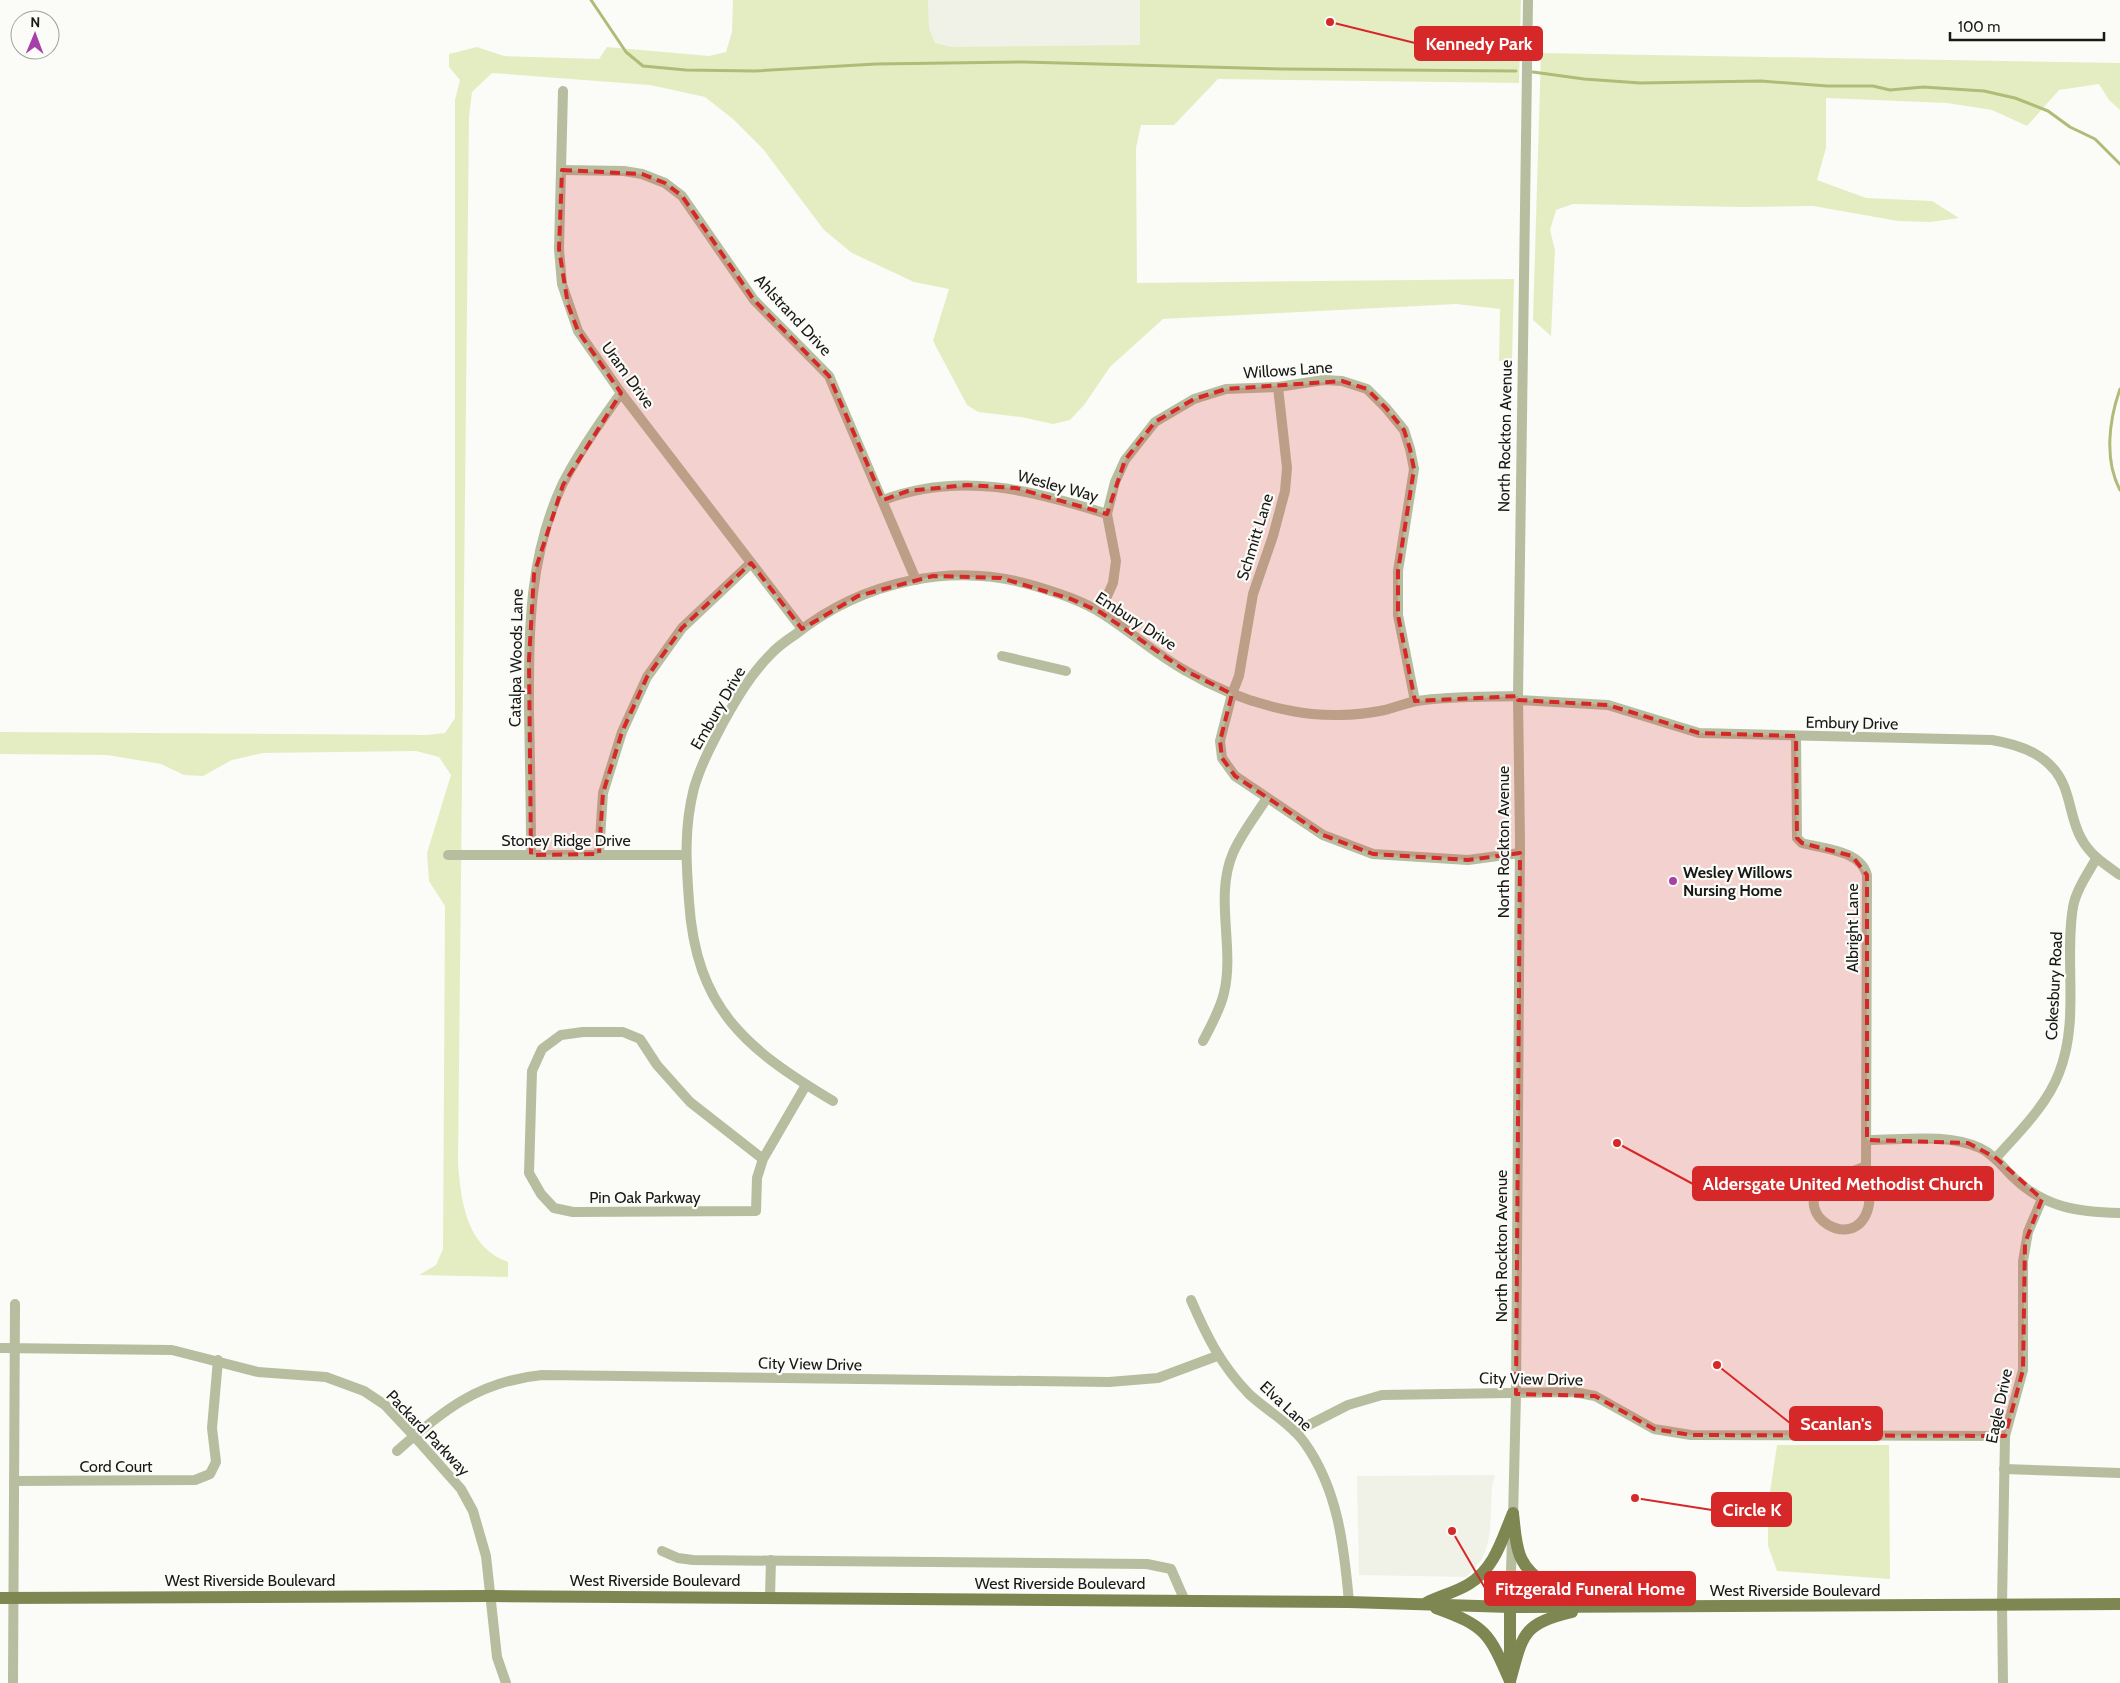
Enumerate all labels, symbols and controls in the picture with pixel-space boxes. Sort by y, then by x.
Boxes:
north arrow [10,10,60,60]
scale bar [1950,10,2104,42]
text: N [30,13,40,31]
text: 100 m [1958,18,2000,36]
callout: Kennedy Park [1415,27,1542,60]
text: Kennedy Park [1425,33,1533,55]
street label: Ahlstrand Drive [750,270,836,360]
street label: Uram Drive [598,338,658,412]
street label: Willows Lane [1243,357,1333,383]
street label: North Rockton Avenue [1494,360,1516,512]
street label: Wesley Way [1016,466,1100,506]
street label: Schmitt Lane [1233,491,1277,583]
street label: Embury Drive [1092,588,1180,654]
street label: Catalpa Woods Lane [505,589,527,727]
street label: Embury Drive [687,663,749,753]
street label: Embury Drive [1806,713,1898,733]
street label: North Rockton Avenue [1494,766,1513,918]
street label: Stoney Ridge Drive [501,831,631,850]
place label: Wesley Willows Nursing Home [1683,863,1792,900]
marker: Wesley Willows Nursing Home [1667,875,1679,887]
street label: Albright Lane [1843,883,1862,973]
street label: Cokesbury Road [2042,931,2066,1041]
callout: Aldersgate United Methodist Church [1693,1167,1993,1200]
street label: North Rockton Avenue [1492,1170,1511,1322]
text: Aldersgate United Methodist Church [1703,1173,1983,1195]
street label: Pin Oak Parkway [589,1188,701,1207]
street label: City View Drive [758,1354,862,1374]
street label: Eagle Drive [1982,1367,2016,1445]
street label: City View Drive [1479,1369,1583,1389]
street label: Elva Lane [1256,1377,1316,1435]
street label: Packard Parkway [382,1386,474,1480]
callout: Scanlan's [1790,1407,1882,1440]
text: Scanlan's [1800,1413,1872,1435]
street label: Cord Court [79,1457,153,1476]
callout: Circle K [1712,1493,1791,1526]
text: Circle K [1723,1499,1782,1521]
street label: West Riverside Boulevard [165,1571,335,1590]
street label: West Riverside Boulevard [570,1571,740,1590]
callout: Fitzgerald Funeral Home [1485,1572,1695,1605]
street label: West Riverside Boulevard [975,1574,1145,1593]
text: Fitzgerald Funeral Home [1495,1578,1685,1600]
street label: West Riverside Boulevard [1710,1581,1880,1600]

